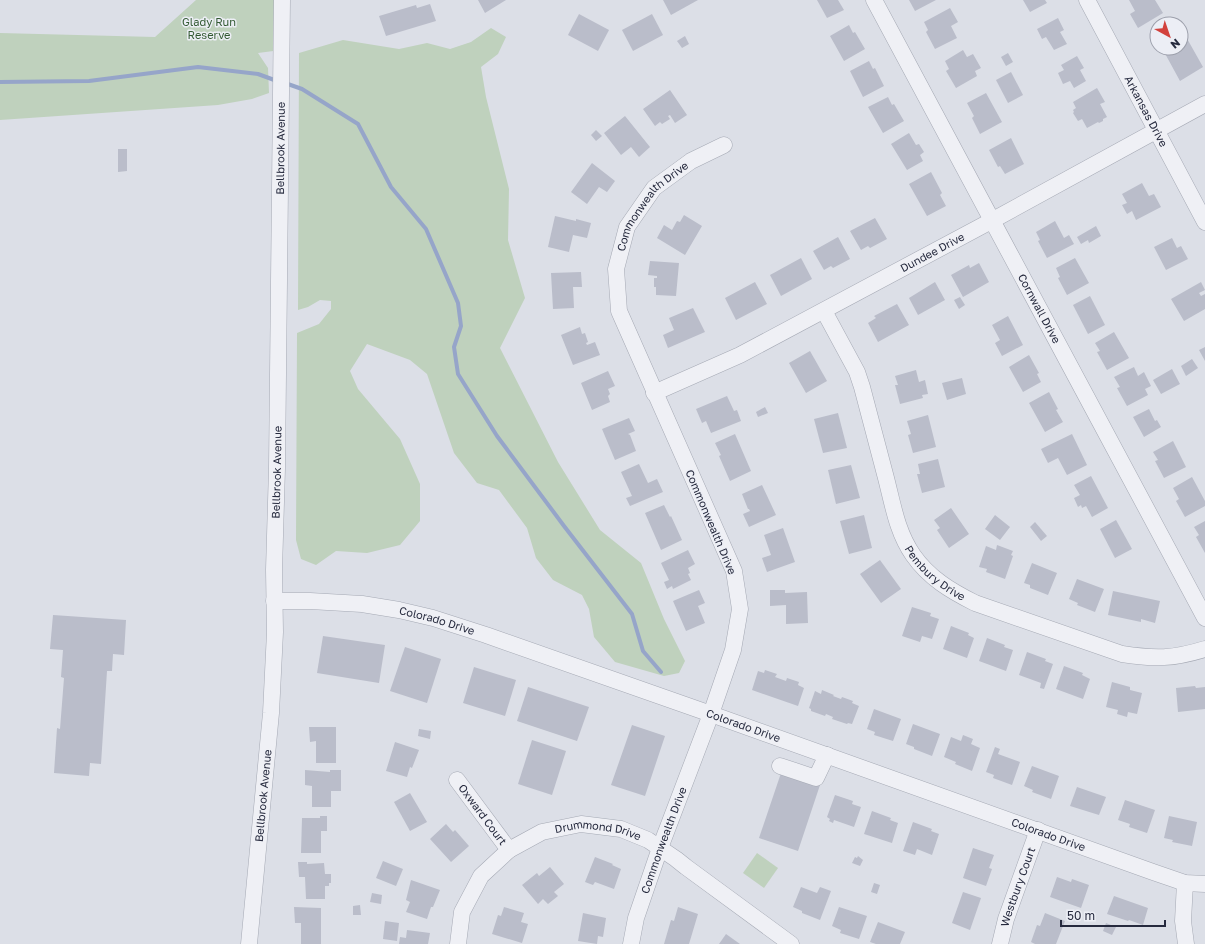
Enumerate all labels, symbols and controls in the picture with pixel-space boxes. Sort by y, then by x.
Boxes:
park label: Glady Run Reserve [182,15,236,41]
north arrow [1149,16,1189,56]
text: N [1168,36,1183,52]
street label: Arkansas Drive [1122,73,1171,149]
street label: Bellbrook Avenue [273,102,287,195]
street label: Commonwealth Drive [614,158,690,253]
street label: Dundee Drive [898,230,966,274]
street label: Cornwall Drive [1016,271,1064,345]
street label: Bellbrook Avenue [269,426,283,519]
street label: Commonwealth Drive [683,467,739,576]
street label: Pembury Drive [902,543,968,603]
street label: Colorado Drive [398,603,477,637]
street label: Colorado Drive [705,706,782,744]
street label: Bellbrook Avenue [252,749,274,842]
street label: Oxward Court [456,781,510,847]
street label: Commonwealth Drive [638,785,689,895]
street label: Colorado Drive [1010,815,1088,853]
street label: Drummond Drive [553,817,643,843]
street label: Westbury Court [997,845,1037,928]
scale bar [1061,902,1165,928]
text: 50 m [1067,908,1095,923]

